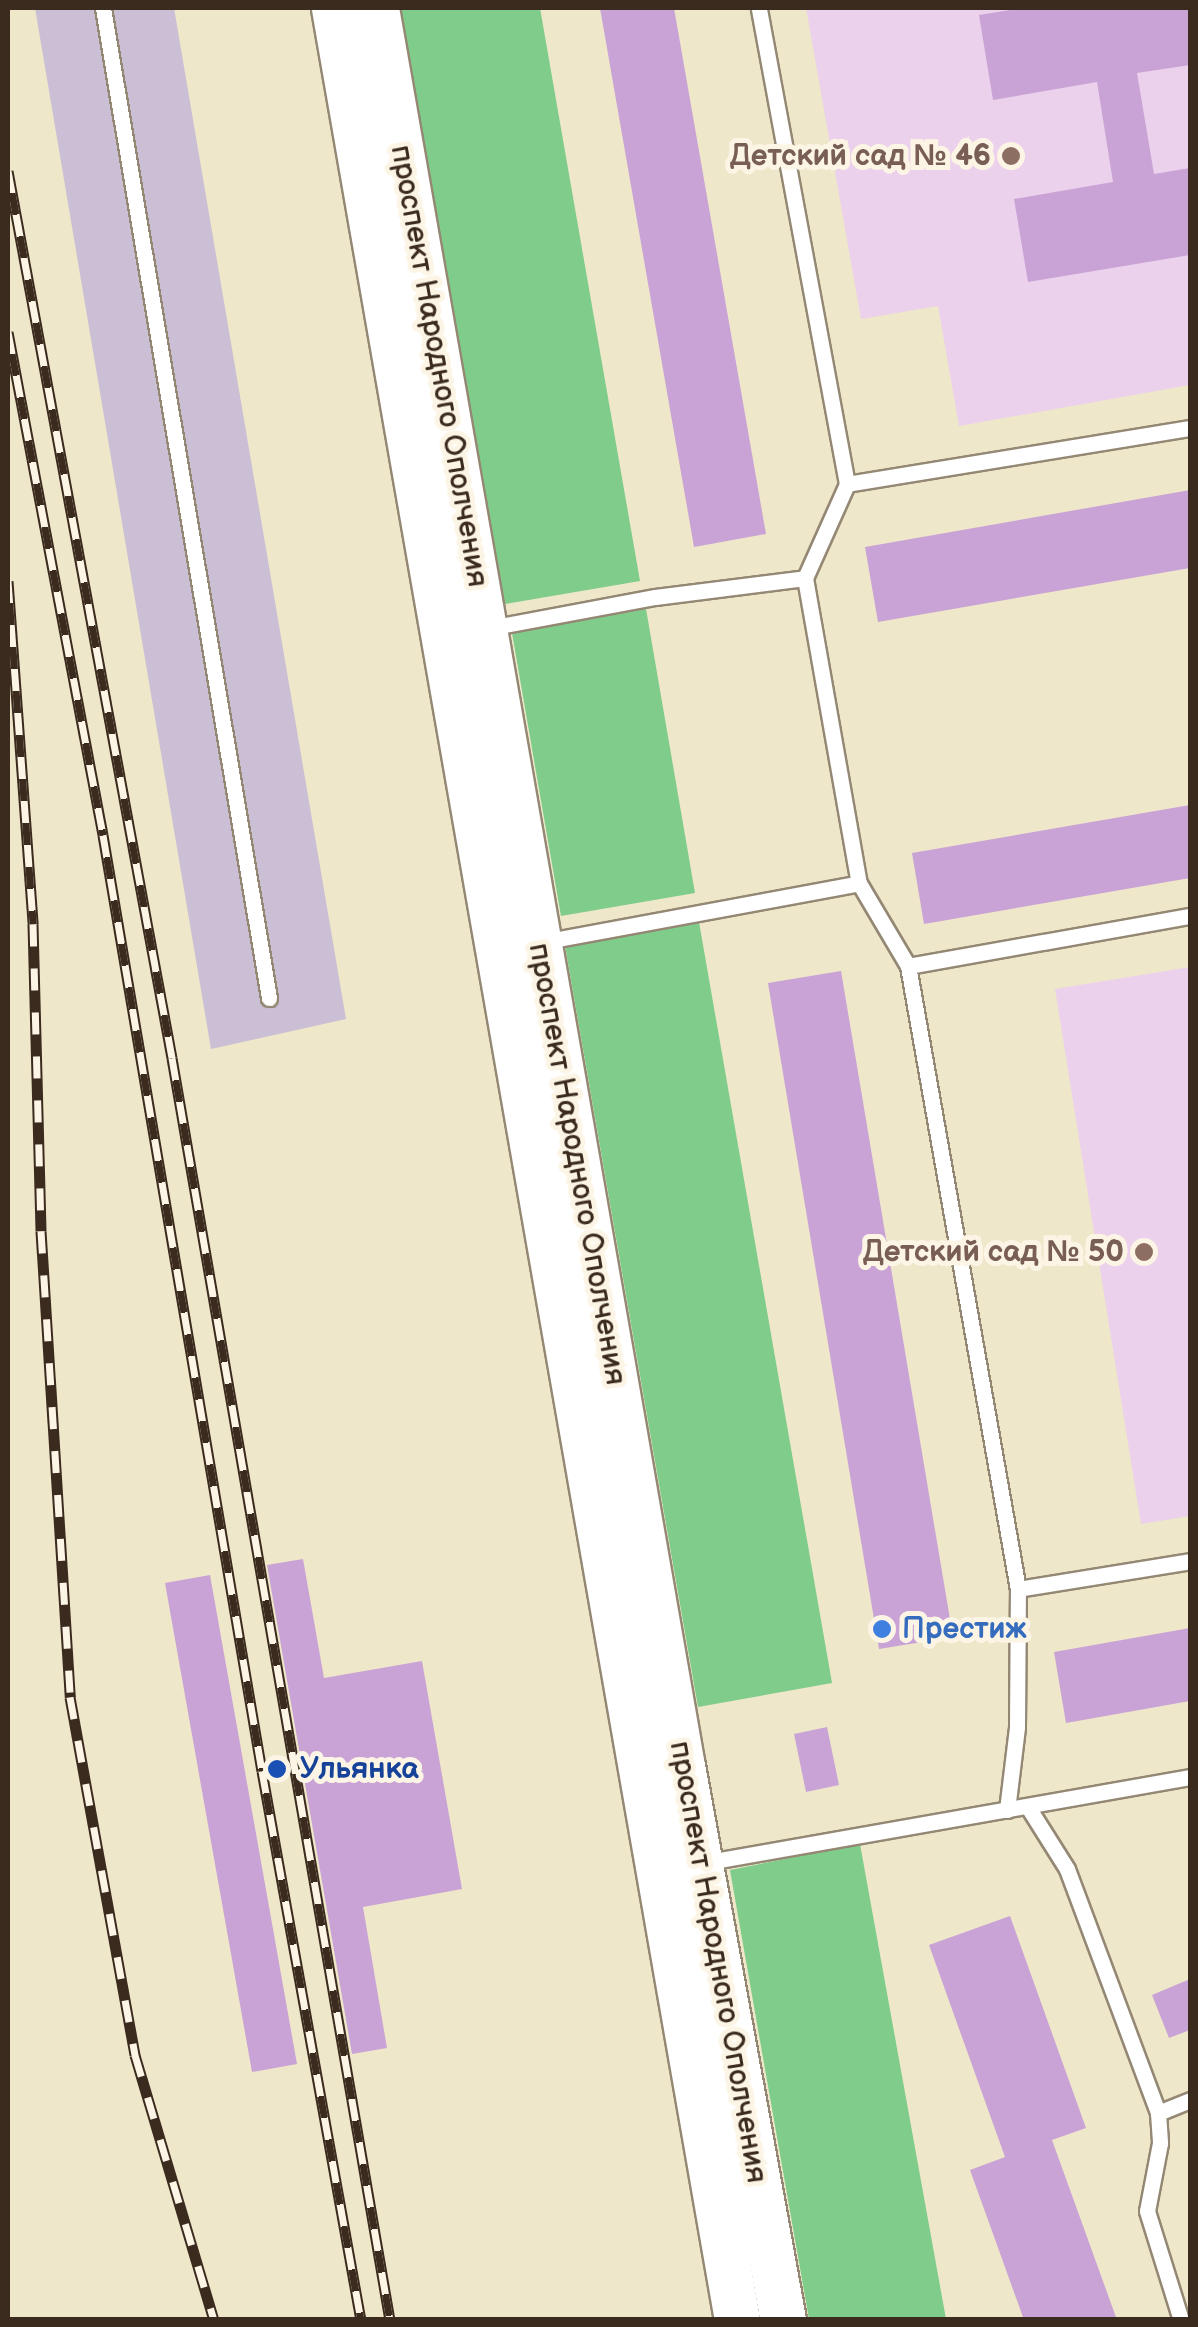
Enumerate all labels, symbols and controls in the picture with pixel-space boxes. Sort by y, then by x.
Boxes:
place label: Детский сад № 46 [730,138,991,174]
street label: проспект Народного Ополчения [382,142,496,590]
marker: Детский сад № 46 [1000,145,1022,167]
street label: проспект Народного Ополчения [520,940,634,1388]
place label: Детский сад № 50 [863,1234,1124,1270]
marker: Детский сад № 50 [1133,1241,1155,1263]
place label: Престиж [902,1611,1026,1647]
marker: Престиж [871,1618,893,1640]
street label: проспект Народного Ополчения [661,1738,775,2186]
place label: Ульянка [300,1751,419,1787]
marker: Ульянка [264,1756,290,1782]

